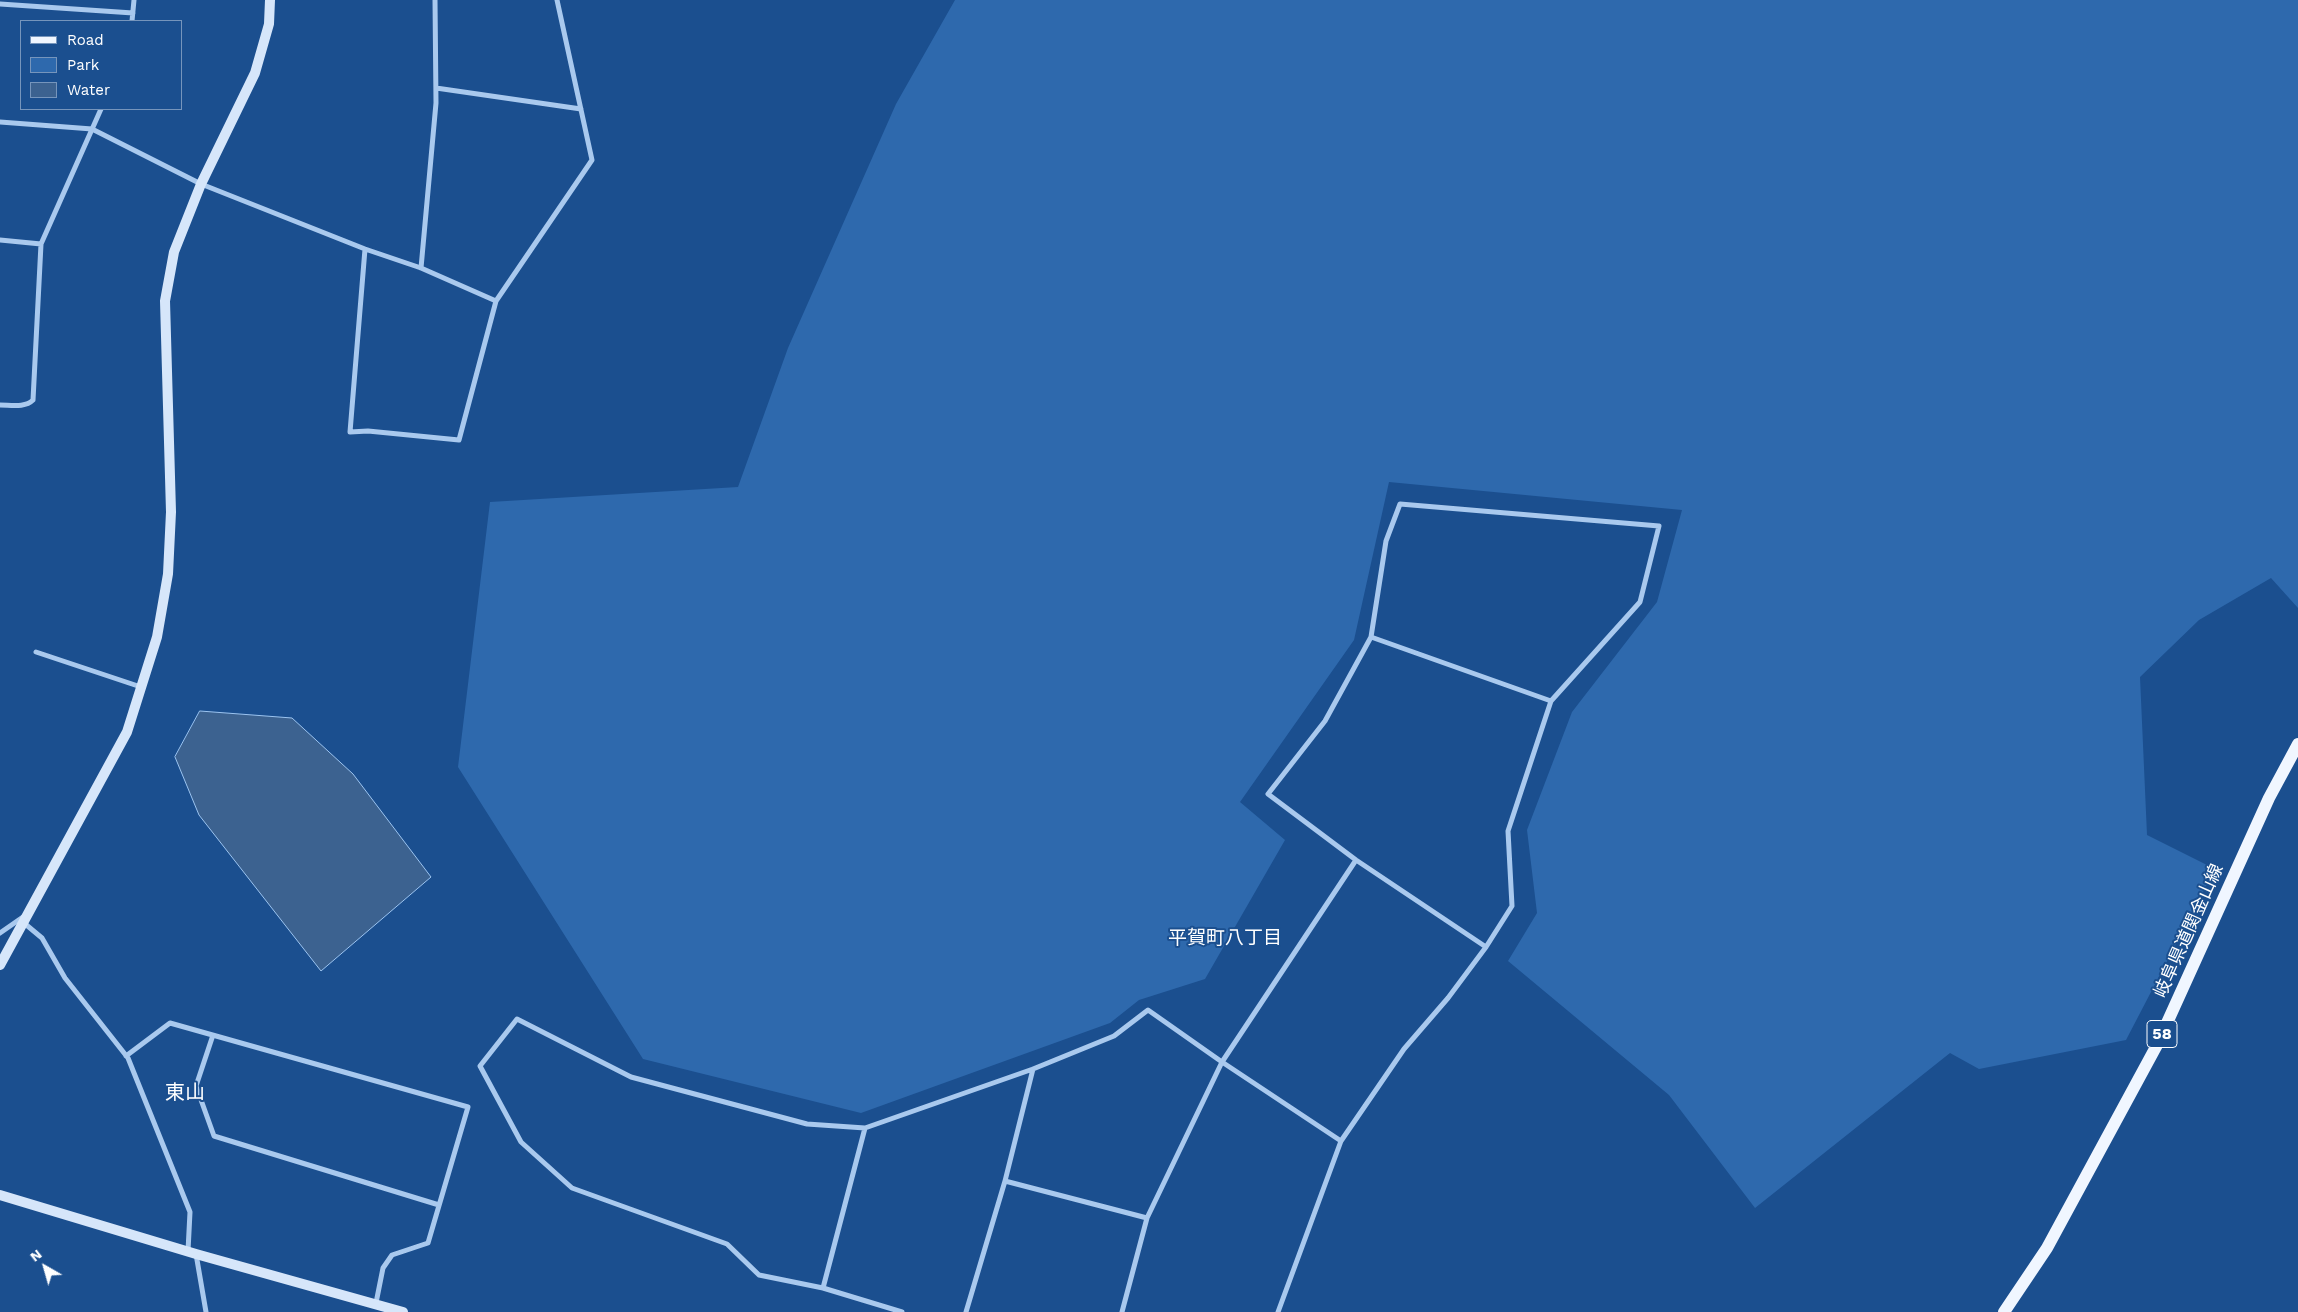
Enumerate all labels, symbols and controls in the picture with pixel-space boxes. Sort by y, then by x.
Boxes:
legend [20,20,182,110]
text: Road [67,31,104,49]
text: Park [67,56,99,74]
text: Water [67,81,110,99]
street label: 岐阜県道関金山線 [2150,861,2228,1001]
district label: 平賀町八丁目 [1168,927,1282,949]
road number: 58 [2147,1021,2177,1048]
district label: 東山 [165,1081,205,1105]
north arrow [20,1242,70,1292]
text: N [27,1246,45,1265]

